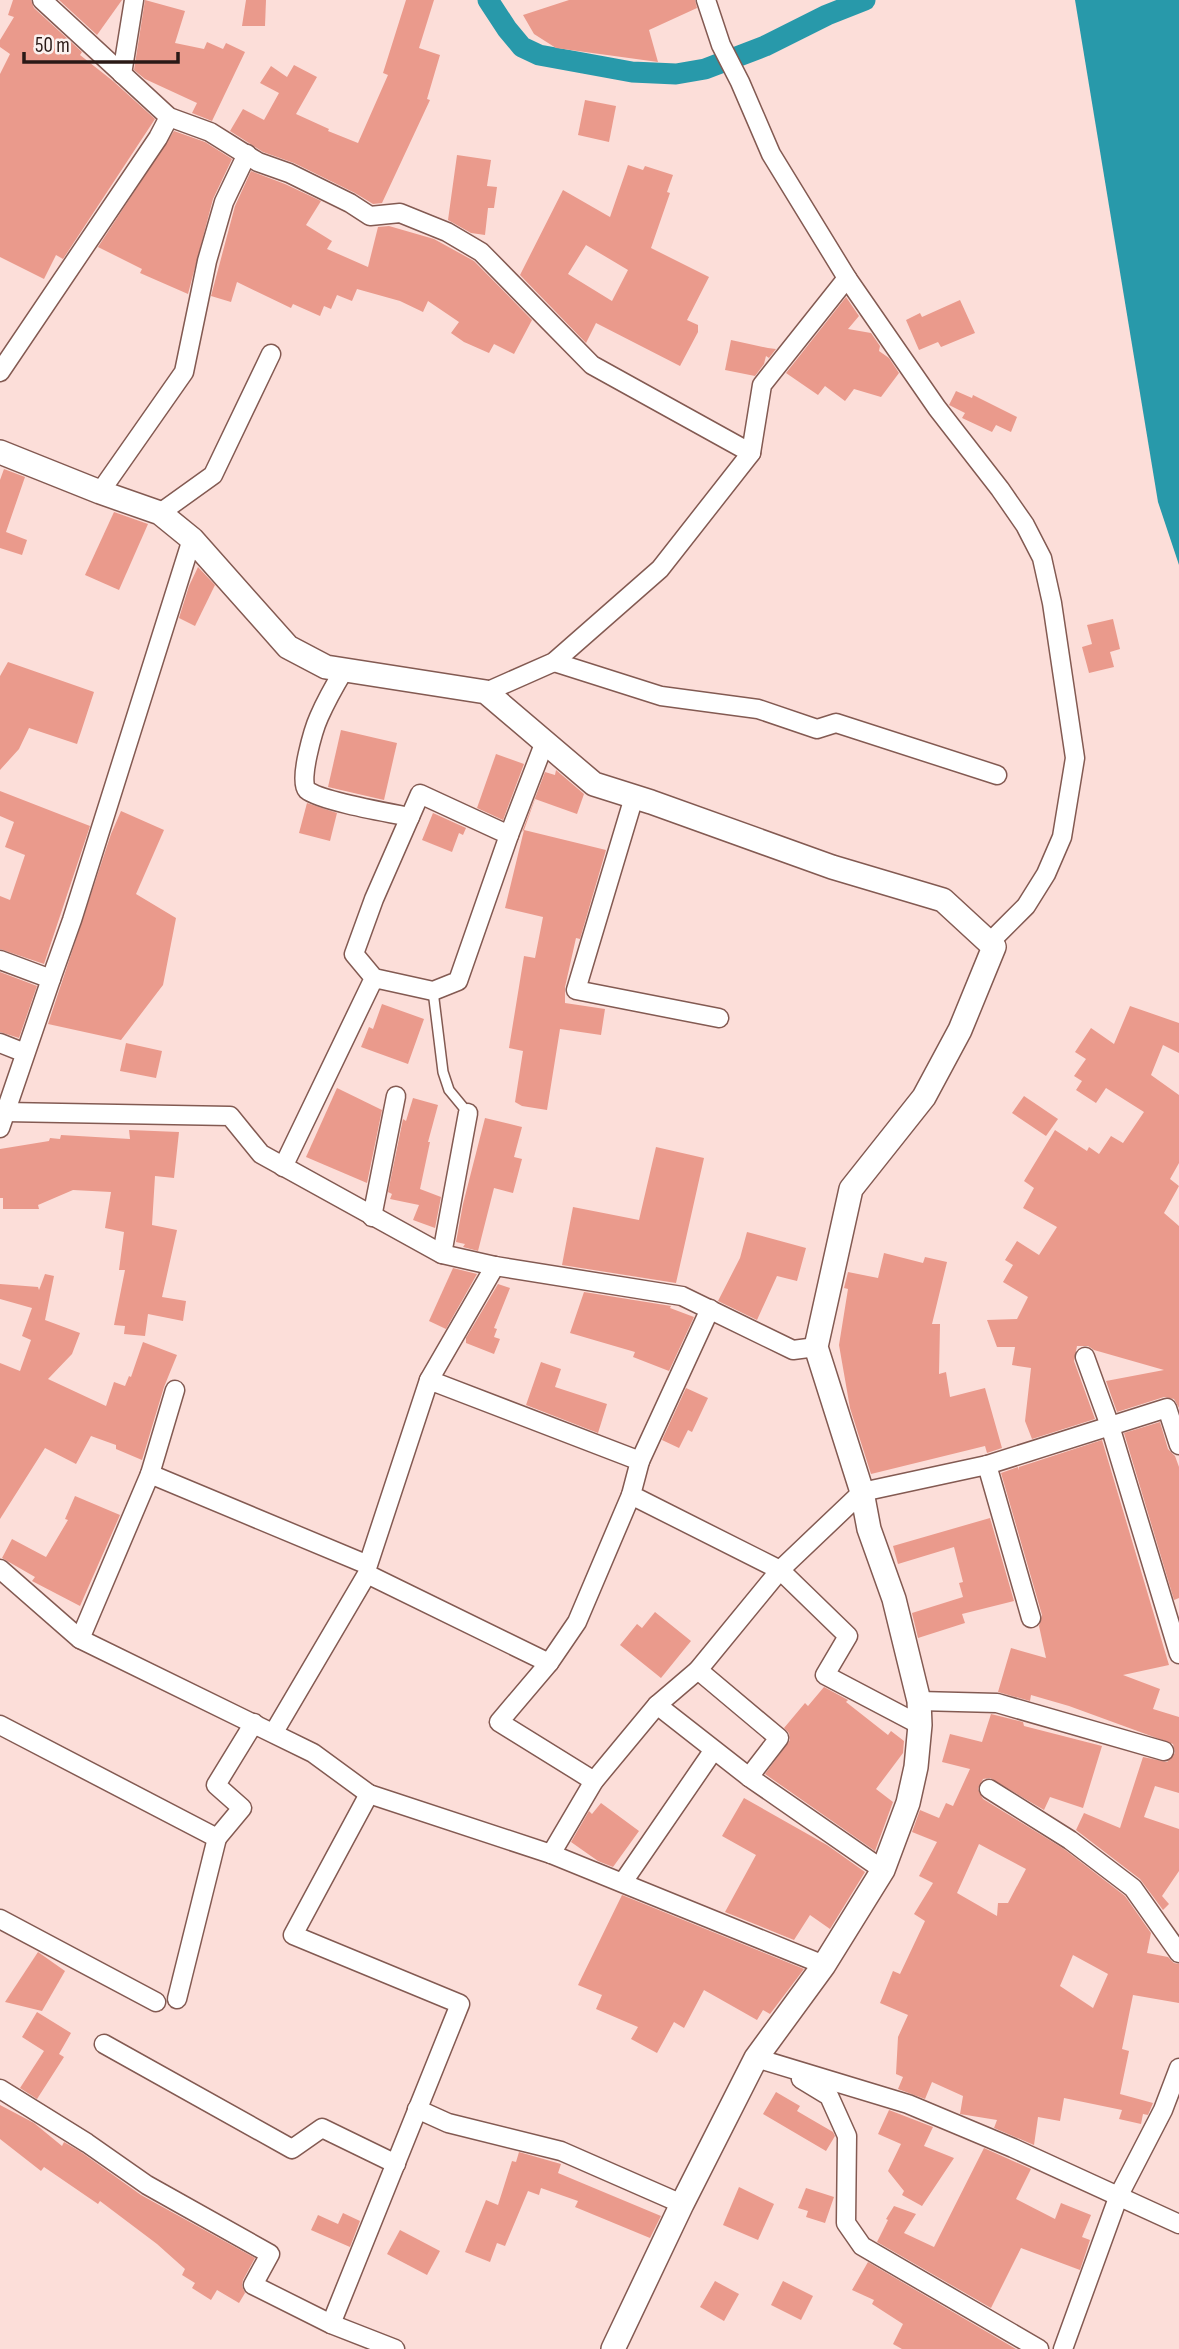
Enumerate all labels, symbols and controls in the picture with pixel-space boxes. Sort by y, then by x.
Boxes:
scale bar [24,21,178,65]
text: 50 m [35,33,70,58]

